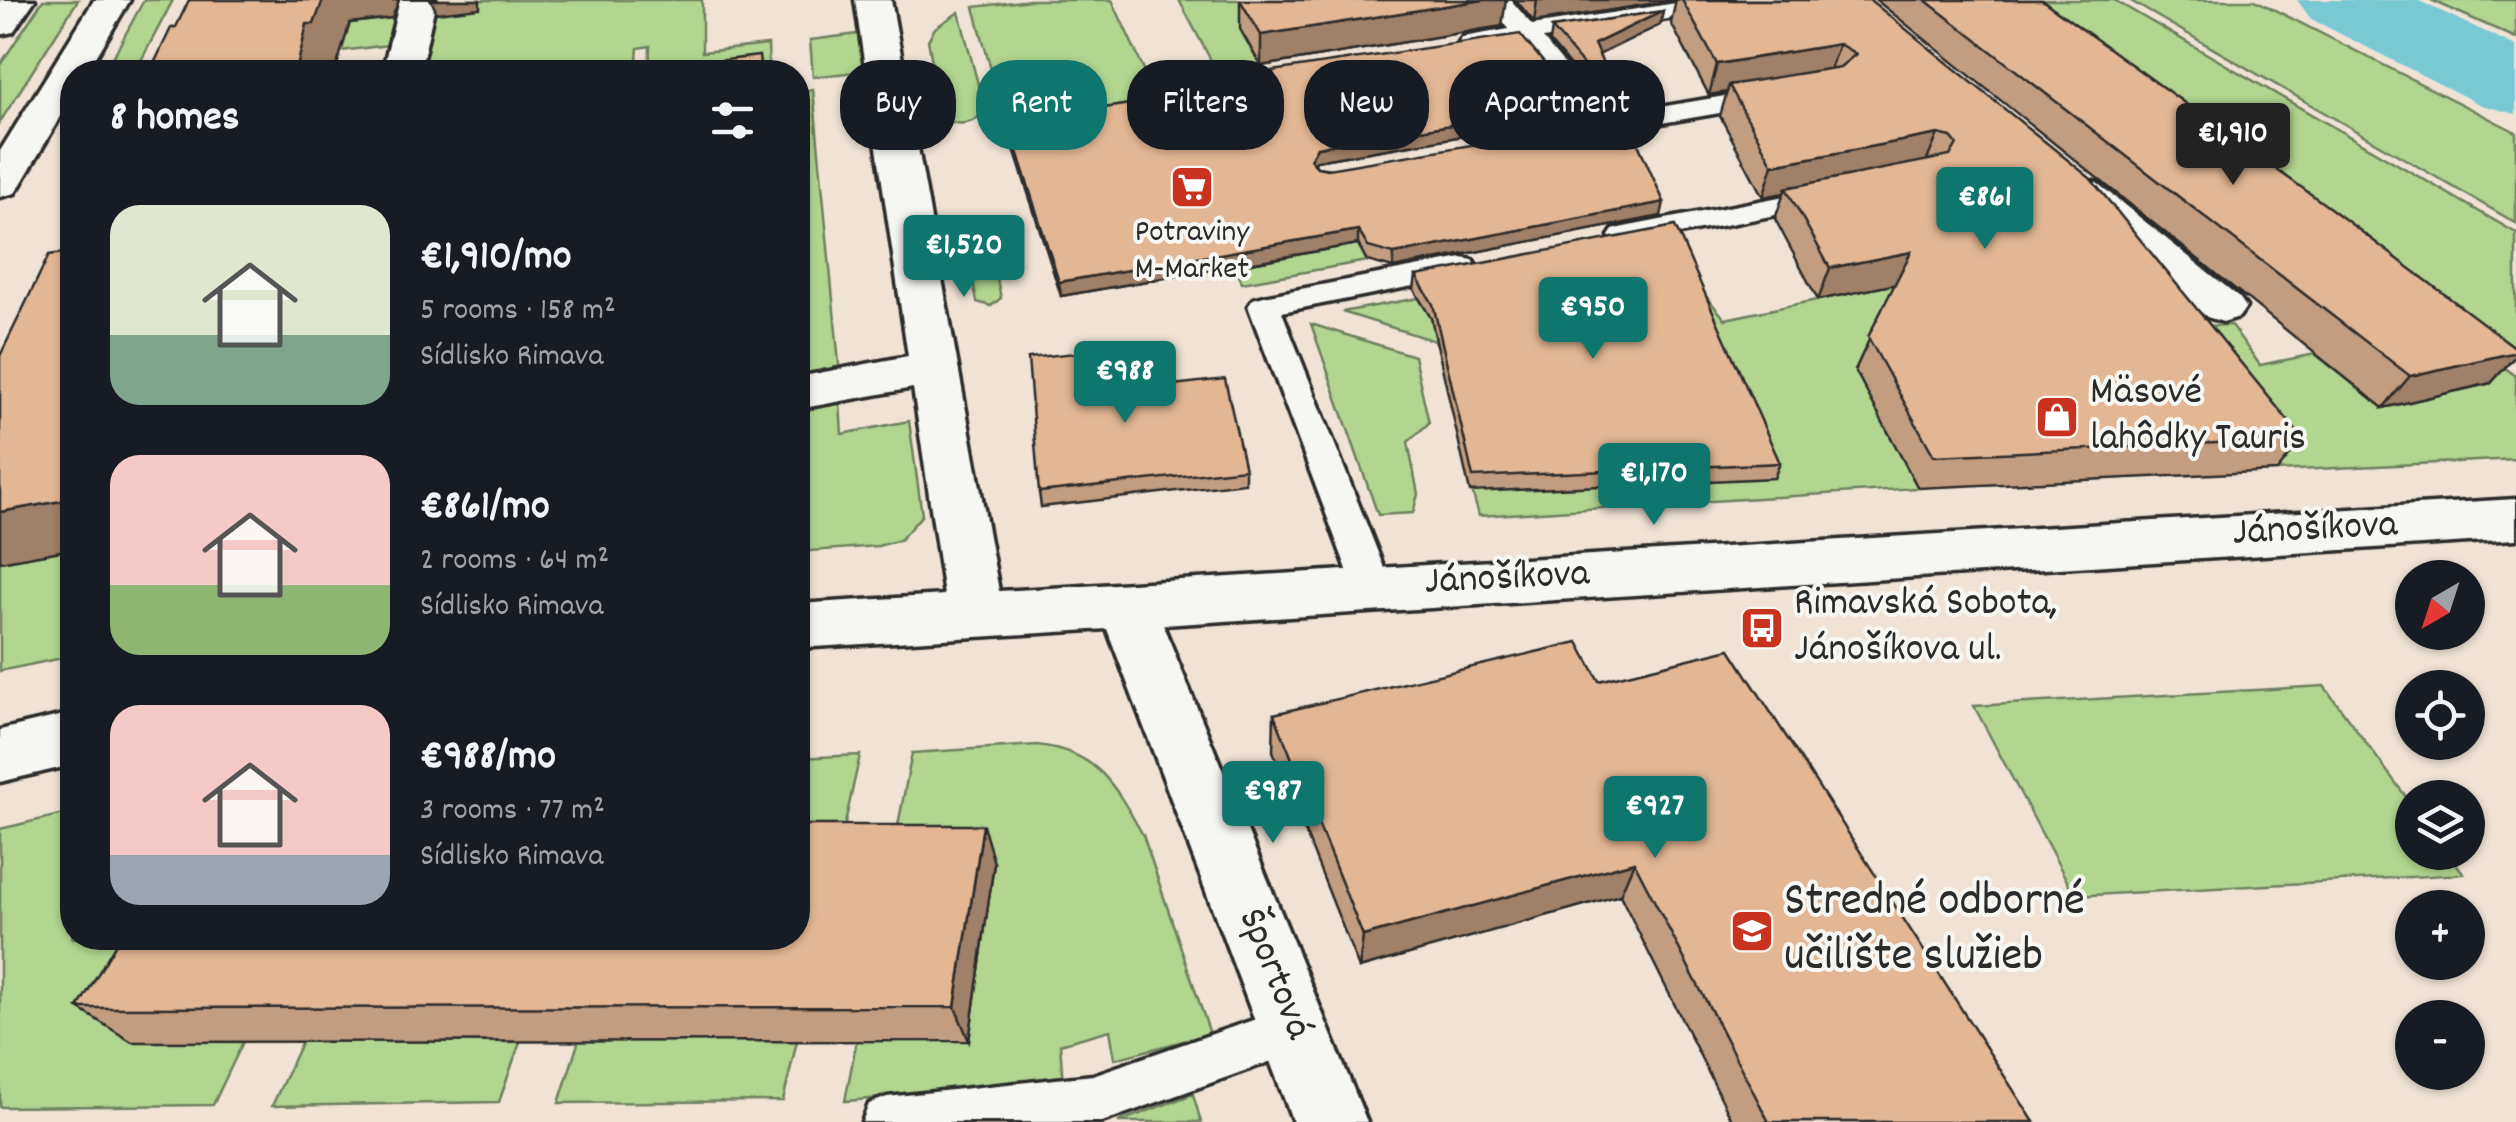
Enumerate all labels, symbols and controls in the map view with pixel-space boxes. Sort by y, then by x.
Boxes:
chip: Buy [840,60,956,150]
chip: Rent [976,60,1107,150]
chip: Filters [1127,60,1284,150]
chip: New [1304,60,1429,150]
chip: Apartment [1449,60,1665,150]
text: 8 homes [110,90,239,150]
icon: filters [705,93,760,148]
pin: €1,910 [2152,103,2314,188]
text: €1,910 [2198,112,2268,158]
supermarket icon: Potraviny M-Market [1169,164,1215,210]
pin: €861 [1926,167,2044,252]
text: €861 [1958,176,2012,222]
place label: Potraviny M-Market [1135,211,1250,294]
pin: €1,520 [883,215,1045,300]
text: €1,520 [925,224,1003,270]
text: €1,910/mo [420,229,571,289]
icon: home [190,245,310,365]
pin: €950 [1534,277,1652,362]
text: €950 [1561,286,1625,332]
text: 5 rooms · 158 m² [420,289,616,335]
text: Sídlisko Rimava [420,335,603,381]
pin: €988 [1066,341,1184,426]
text: €988 [1096,350,1154,396]
place label: Mäsové lahôdky Tauris [2090,366,2306,469]
shop icon: Mäsové lahôdky Tauris [2034,394,2080,440]
pin: €1,170 [1573,443,1735,528]
text: €1,170 [1620,452,1688,498]
text: €861/mo [420,479,550,539]
icon: home [190,495,310,615]
street label: Jánošíkova [2231,498,2400,564]
text: 2 rooms · 64 m² [420,539,609,585]
street label: Jánošíkova [1423,547,1592,613]
north arrow [2395,560,2485,650]
map controls [2395,560,2485,1090]
place label: Rimavská Sobota, Jánošíkova ul. [1794,577,2058,680]
text: Sídlisko Rimava [420,585,603,631]
bus stop icon: Rimavská Sobota, Jánošíkova ul. [1739,605,1785,651]
button: locate [2395,670,2485,760]
text: €988/mo [420,729,556,789]
icon: home [190,745,310,865]
pin: €987 [1214,761,1332,846]
text: €987 [1244,770,1302,816]
pin: €927 [1596,776,1714,861]
button: layers [2395,780,2485,870]
text: €927 [1626,785,1684,831]
text: 3 rooms · 77 m² [420,789,605,835]
text: Sídlisko Rimava [420,835,603,881]
place label: Stredné odborné učilište služieb [1784,869,2085,993]
button: + [2395,890,2485,980]
street label: Športová [1221,901,1325,1049]
school or university icon: Stredné odborné učilište služieb [1729,908,1775,954]
button: − [2395,1000,2485,1090]

